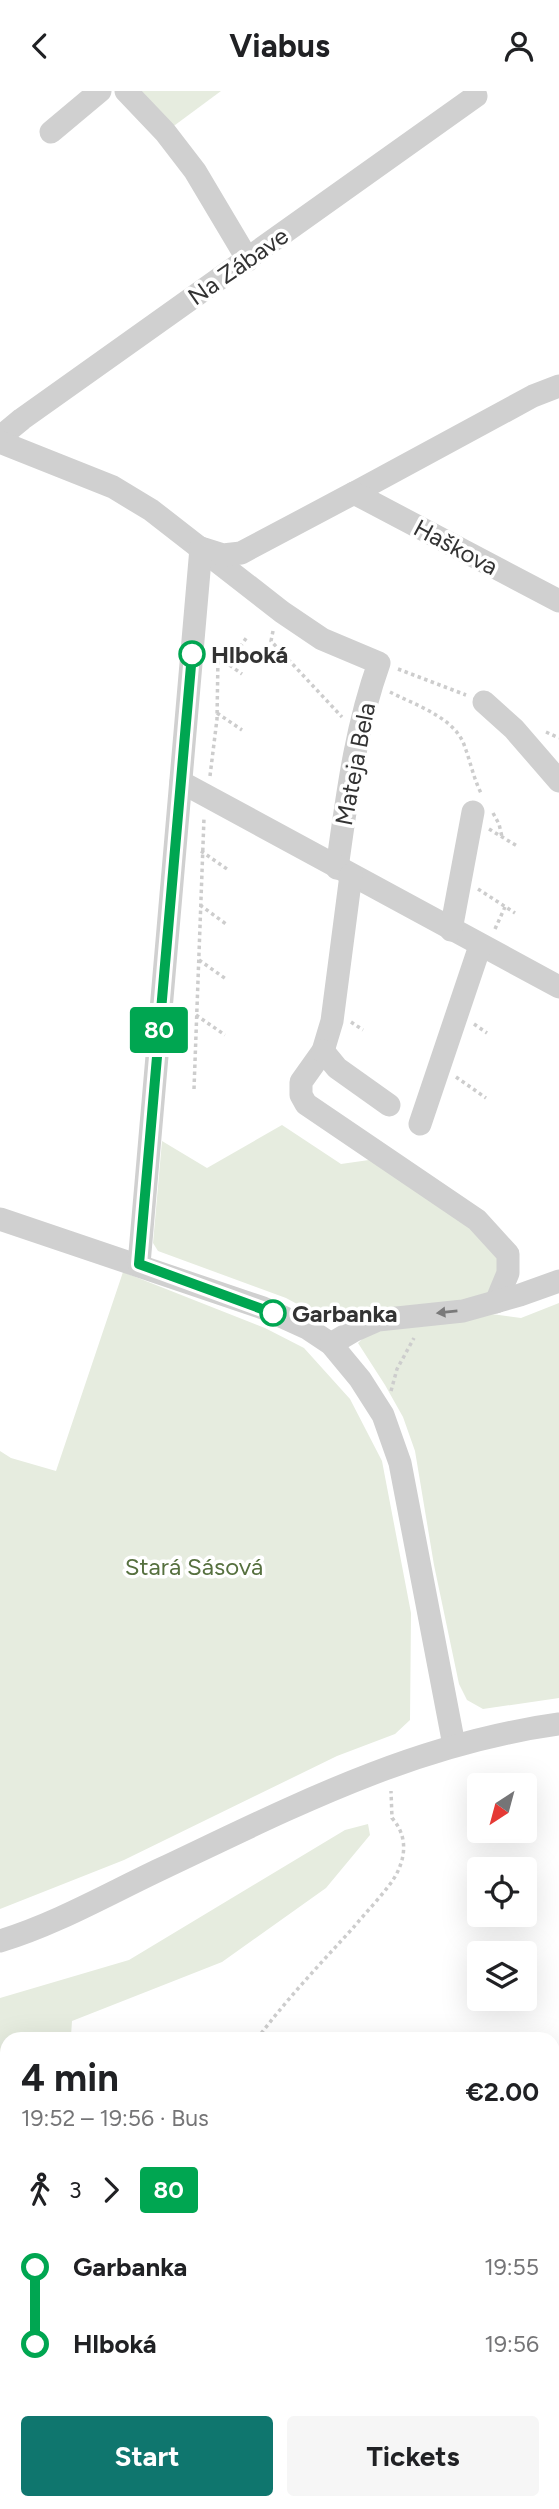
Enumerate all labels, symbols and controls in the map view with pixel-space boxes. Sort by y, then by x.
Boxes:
icon: back [21,27,59,65]
text: Viabus [229,27,330,65]
icon: person [500,27,538,65]
street label: Na Zábave [182,221,294,311]
street label: Haškova [409,513,503,581]
place label: Hlboká [211,640,288,669]
marker: Hlboká [179,641,205,667]
street label: Mateja Bela [329,700,381,828]
line badge: 80 [128,1007,190,1053]
text: 80 [144,1015,174,1044]
place label: Garbanka [292,1299,398,1328]
marker: Garbanka [260,1300,286,1326]
one-way arrow [435,1307,457,1318]
park label: Stará Sásová [125,1552,263,1581]
north arrow [467,1773,537,1843]
map controls [467,1773,537,2011]
button: locate [467,1857,537,1927]
button: layers [467,1941,537,2011]
text: 4 min [21,2055,119,2101]
text: €2.00 [466,2076,539,2108]
text: 19:52 – 19:56 · Bus [21,2104,209,2132]
icon: walk [21,2171,59,2209]
icon: forward [92,2171,130,2209]
text: 80 [154,2175,184,2204]
text: 3 [69,2176,82,2204]
text: Garbanka [73,2251,187,2283]
text: 19:55 [484,2253,539,2281]
text: Hlboká [73,2328,157,2360]
text: 19:56 [484,2330,539,2358]
button: Start [21,2416,273,2496]
button: Tickets [287,2416,539,2496]

